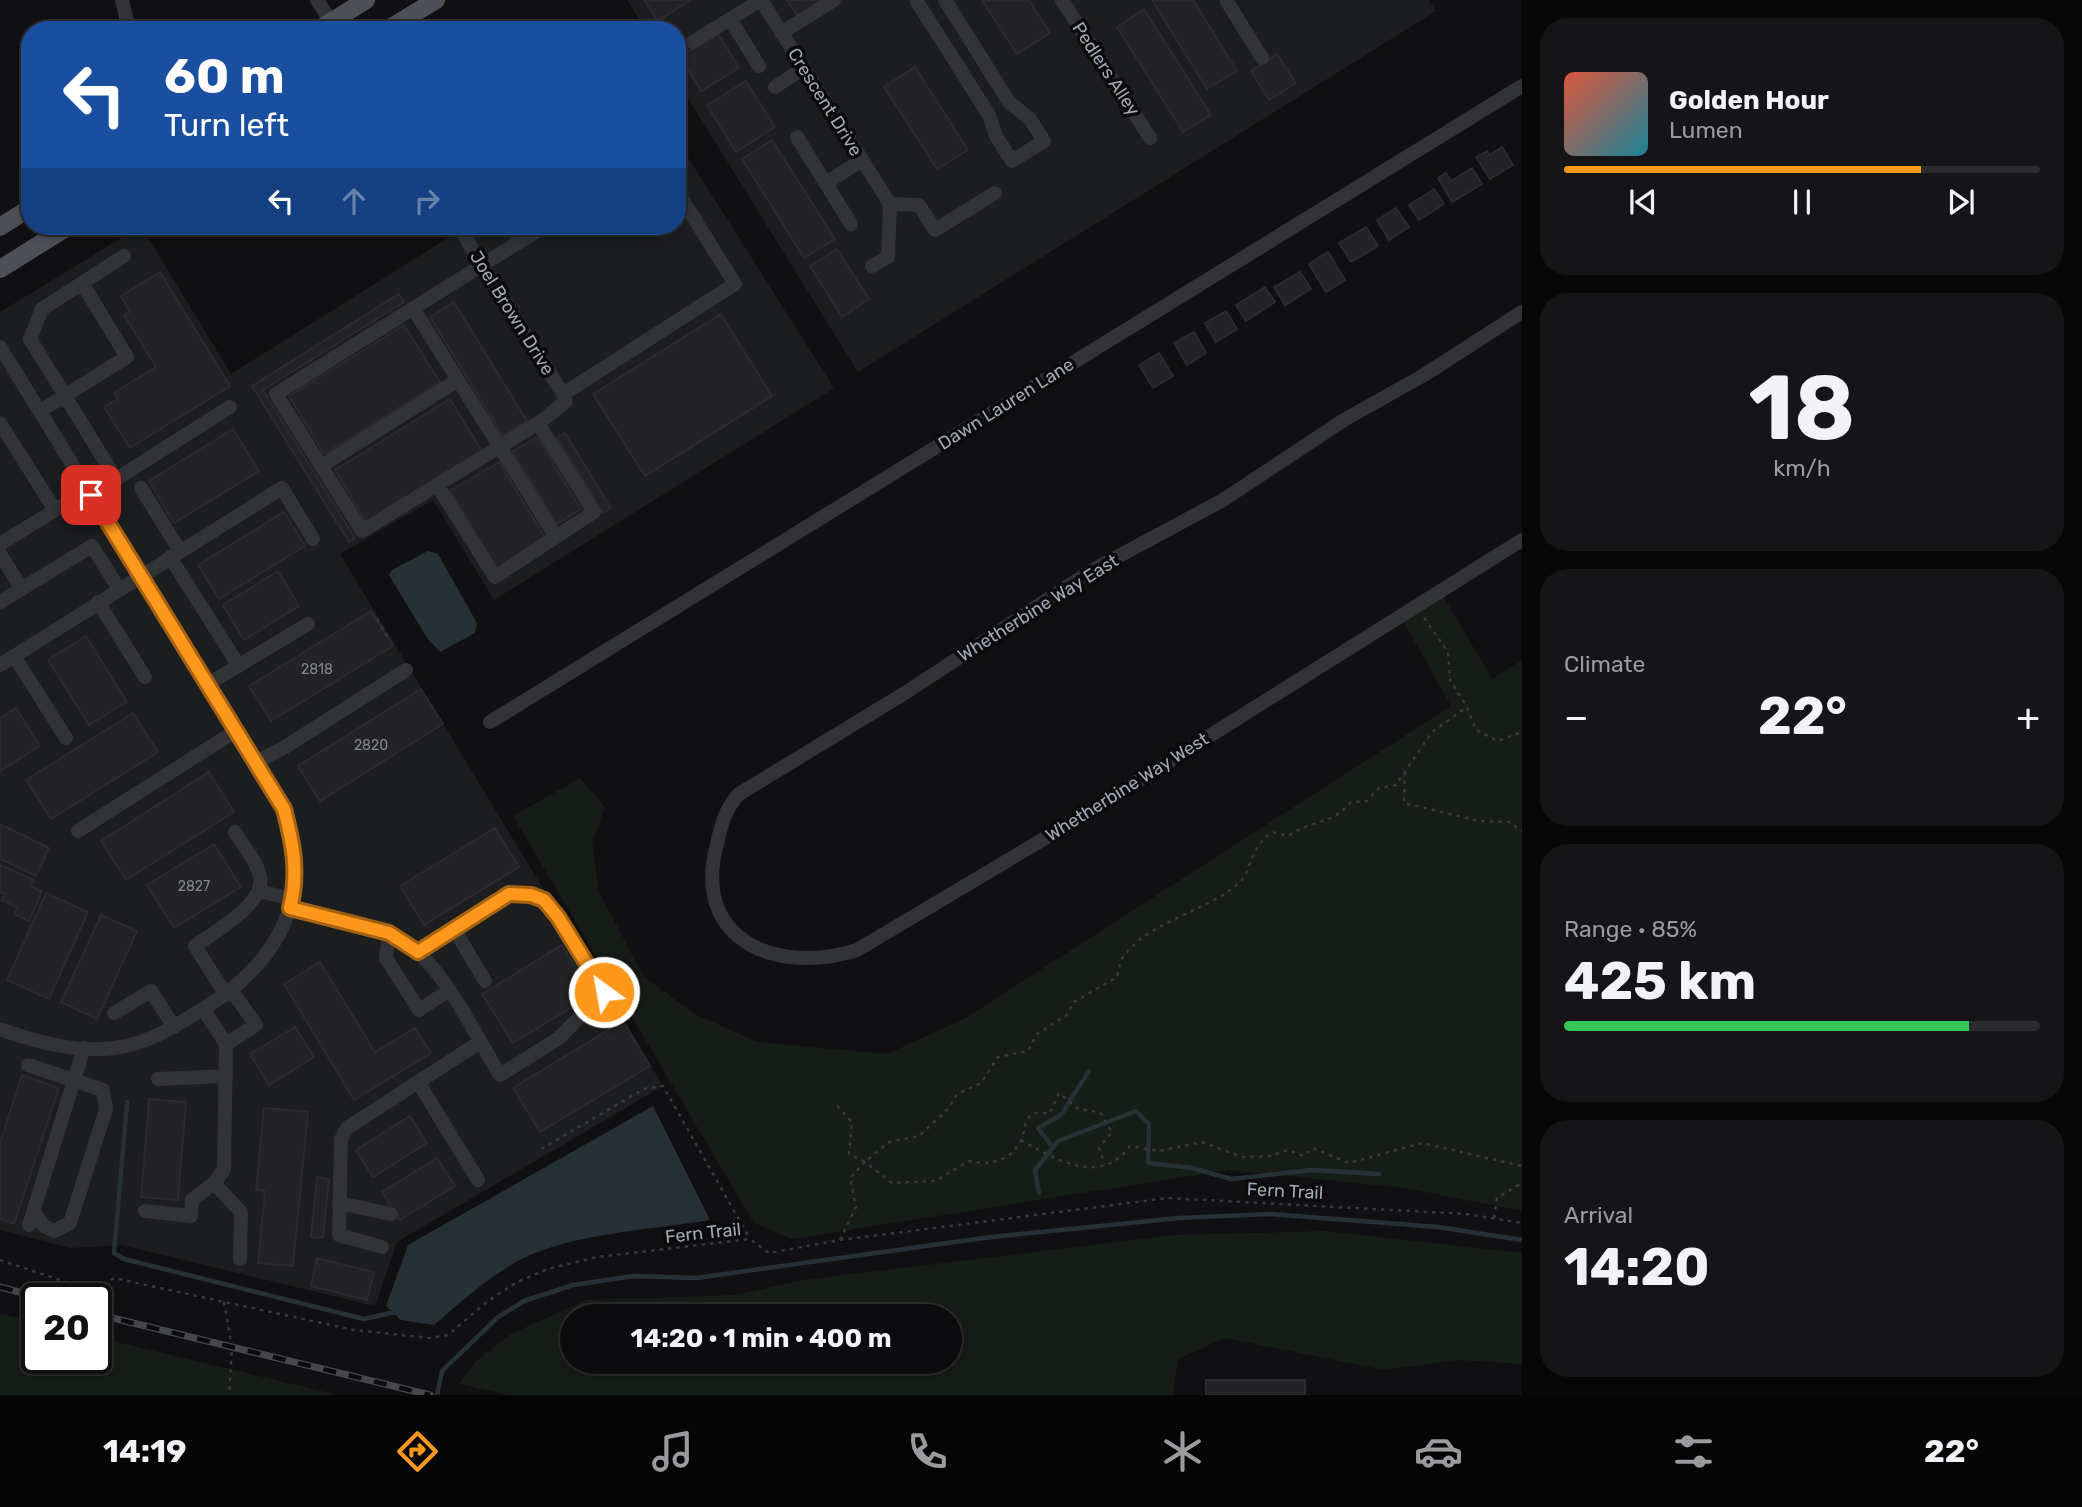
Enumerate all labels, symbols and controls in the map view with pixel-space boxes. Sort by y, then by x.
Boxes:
street label: Pedlers Alley [1068,18,1144,120]
street label: Crescent Drive [783,44,867,160]
text: 60 m [164,47,285,105]
icon: left [49,49,140,140]
text: Golden Hour [1669,85,1829,116]
text: Turn left [164,106,289,144]
text: Lumen [1669,116,1743,144]
icon: left [262,182,300,220]
icon: ahead [335,182,373,220]
icon: right [408,182,446,220]
icon: previous [1624,183,1662,221]
icon: pause [1783,183,1821,221]
icon: next [1942,183,1980,221]
street label: Joel Brown Drive [465,247,559,379]
street label: Dawn Lauren Lane [934,353,1078,455]
text: 18 [1749,354,1855,462]
text: km/h [1773,454,1831,482]
pin [61,465,121,525]
icon: arrive [72,476,110,514]
street label: Whetherbine Way East [954,550,1122,666]
text: Climate [1564,650,1645,678]
house number: 2818 [301,661,333,678]
text: 22° [1758,685,1847,747]
text: − [1564,694,1589,740]
text: + [2016,694,2040,740]
street label: Whetherbine Way West [1041,728,1213,846]
house number: 2820 [354,737,388,754]
house number: 2827 [178,878,210,895]
text: Range · 85% [1564,915,1697,943]
text: 425 km [1564,950,1756,1012]
position arrow [567,955,641,1029]
street label: Fern Trail [1246,1178,1324,1204]
text: Arrival [1564,1201,1633,1229]
street label: Fern Trail [664,1218,742,1248]
text: 14:20 [1564,1236,1710,1298]
speed limit sign: 20 [21,1283,112,1374]
text: 14:20 · 1 min · 400 m [630,1323,892,1354]
icon: directions [393,1427,442,1476]
icon: music [648,1427,697,1476]
icon: phone [903,1427,952,1476]
icon: climate [1158,1427,1207,1476]
icon: car [1414,1427,1463,1476]
icon: filters [1669,1427,1718,1476]
text: 14:19 [103,1432,187,1470]
text: 22° [1924,1432,1979,1470]

